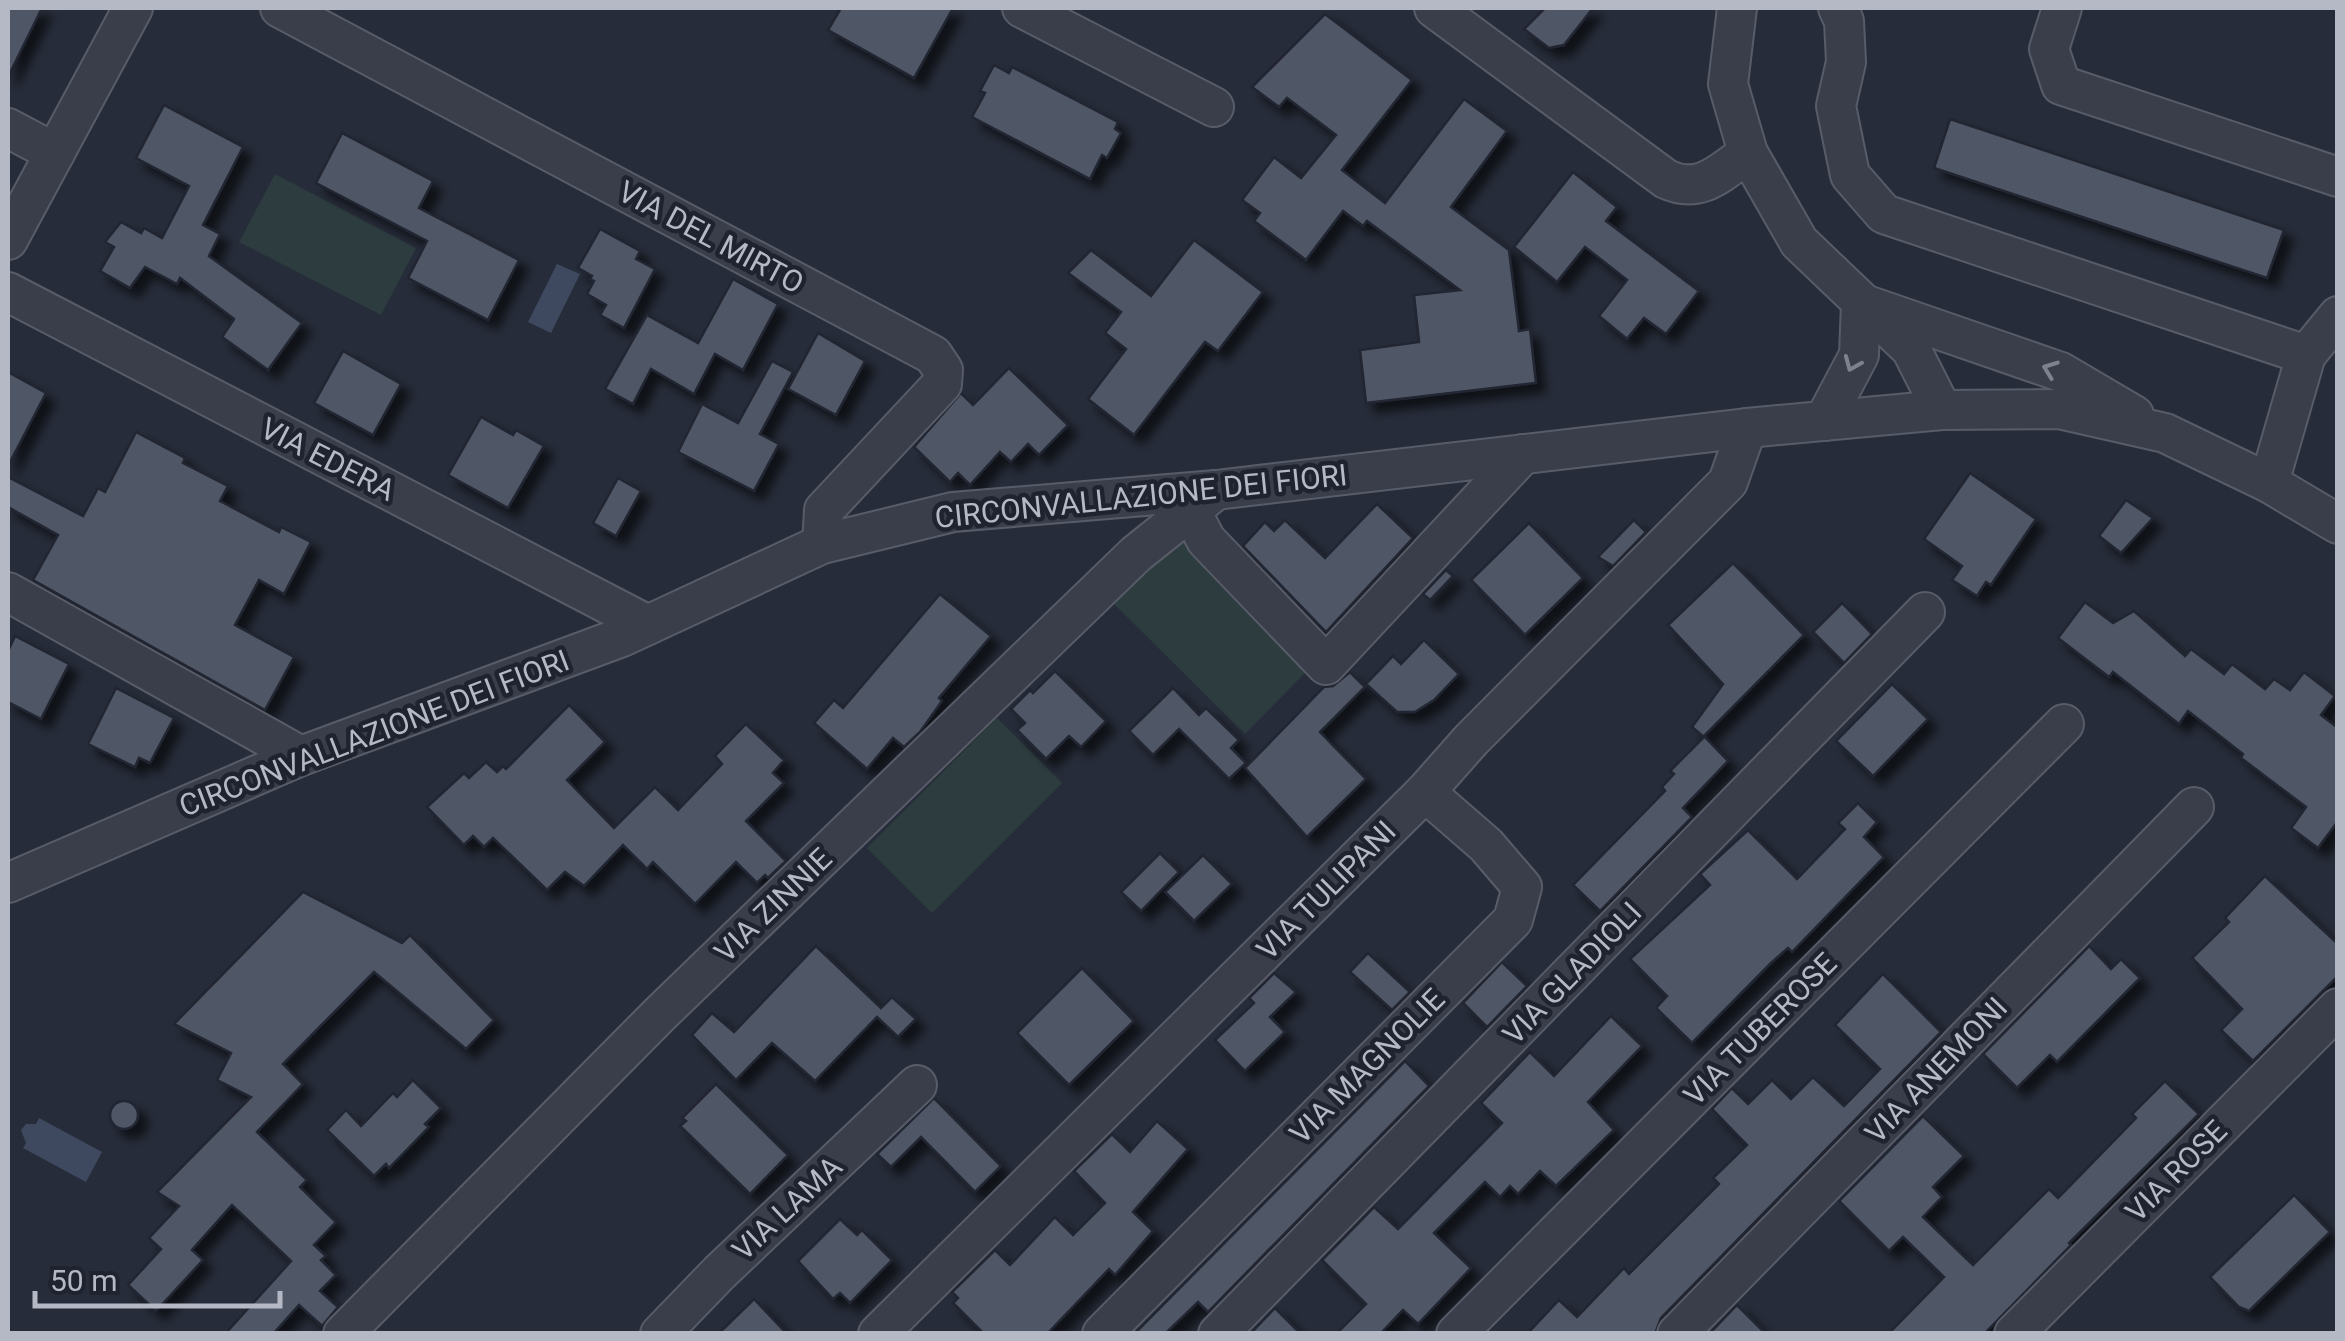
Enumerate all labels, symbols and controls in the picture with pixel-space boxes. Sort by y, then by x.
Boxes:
street label: VIA DEL MIRTO [612,174,810,300]
one-way arrow [1844,354,1864,372]
one-way arrow [2042,361,2060,381]
street label: VIA EDERA [255,410,402,508]
street label: CIRCONVALLAZIONE DEI FIORI [933,457,1349,535]
street label: CIRCONVALLAZIONE DEI FIORI [174,642,574,824]
street label: VIA TULIPANI [1249,813,1403,967]
street label: VIA ZINNIE [707,841,839,969]
street label: VIA GLADIOLI [1496,895,1648,1051]
street label: VIA TUBEROSE [1677,946,1843,1112]
street label: VIA MAGNOLIE [1282,981,1452,1151]
street label: VIA ANEMONI [1858,990,2014,1150]
street label: VIA ROSE [2118,1113,2234,1229]
street label: VIA LAMA [725,1148,849,1267]
scale bar [35,1246,280,1308]
text: 50 m [50,1263,117,1298]

